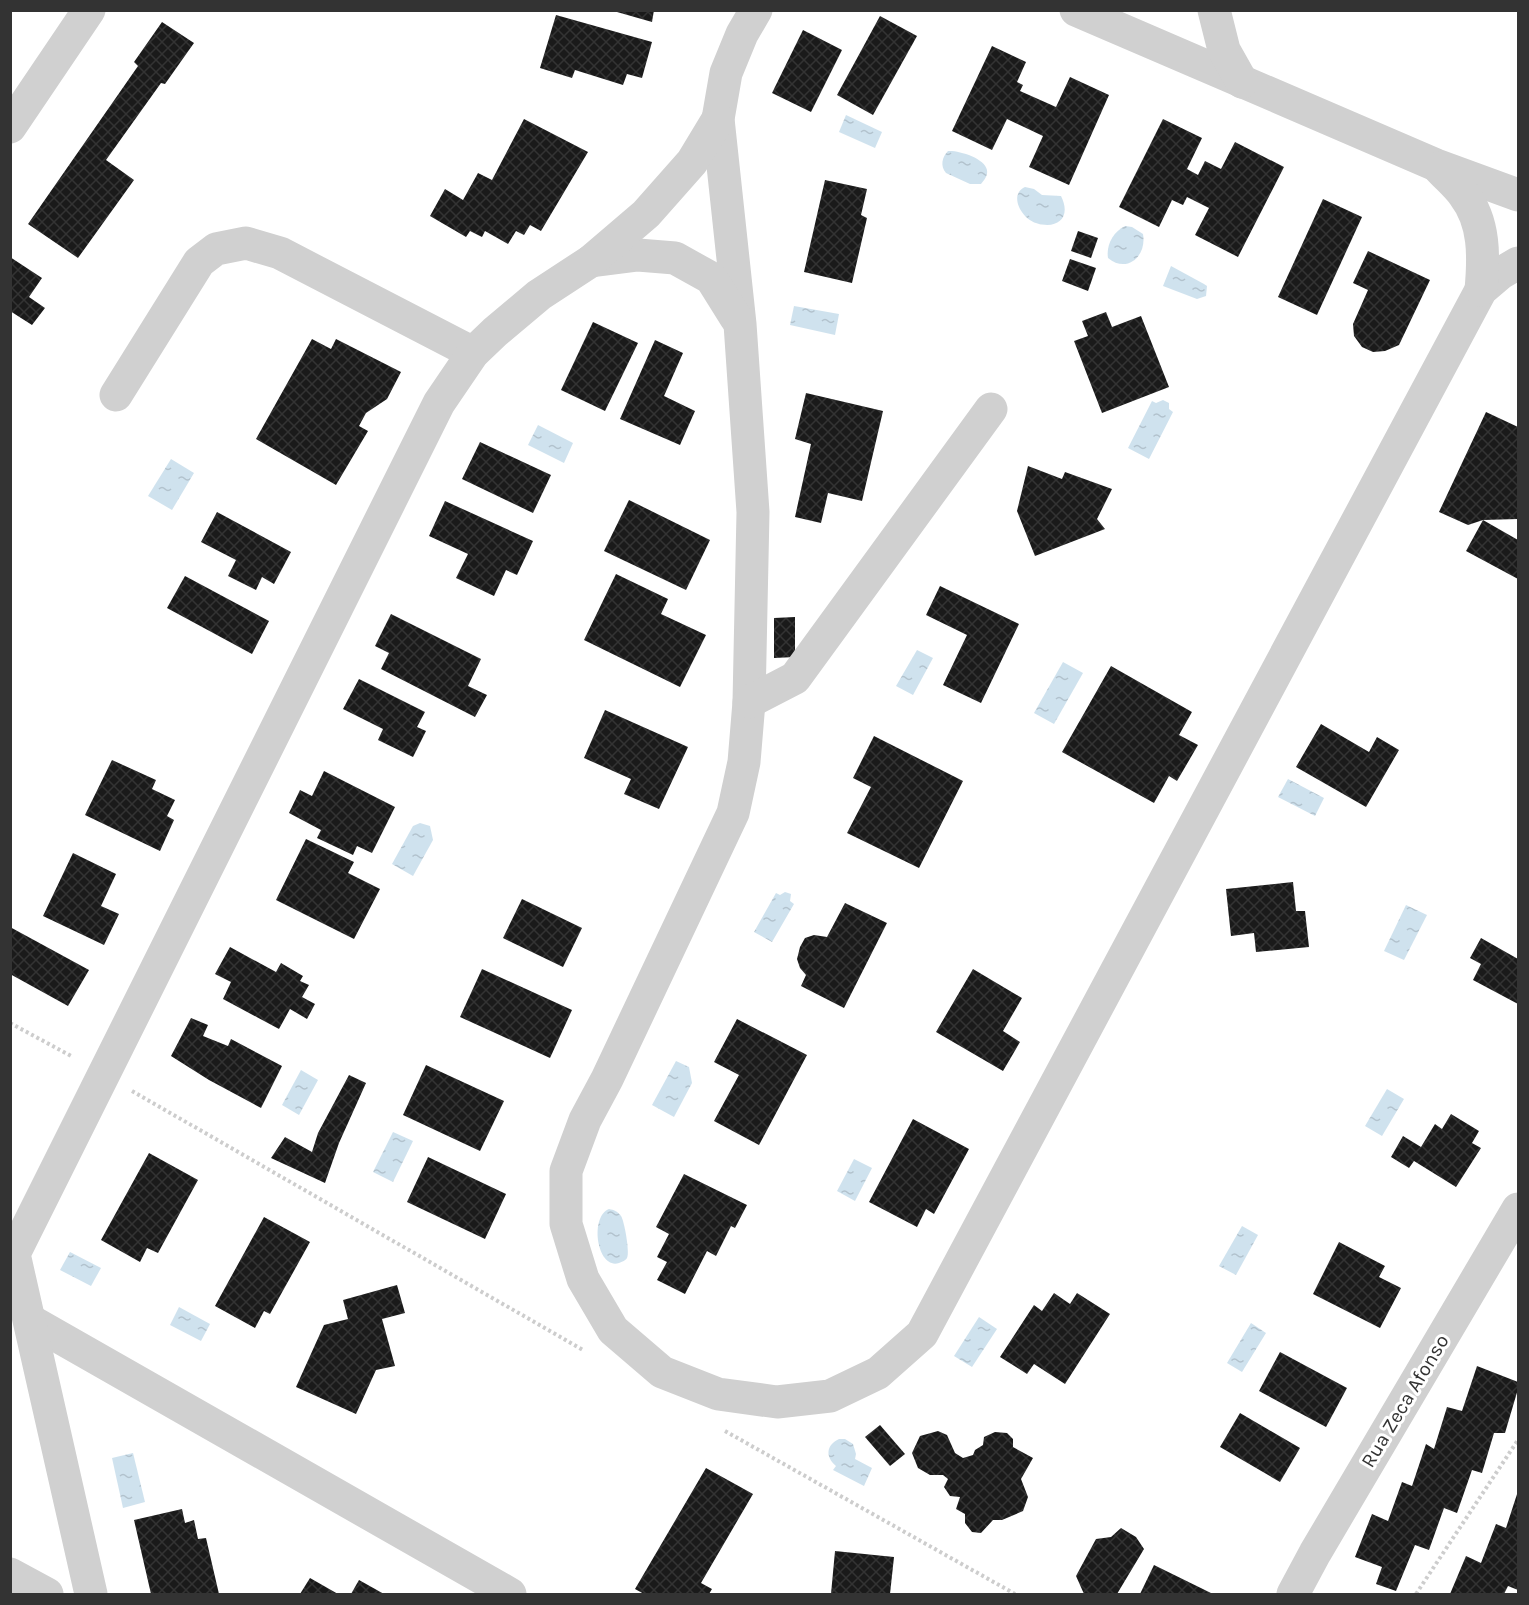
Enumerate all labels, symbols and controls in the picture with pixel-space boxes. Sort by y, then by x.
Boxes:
street label: Rua Zeca Afonso [1356,1330,1454,1472]

